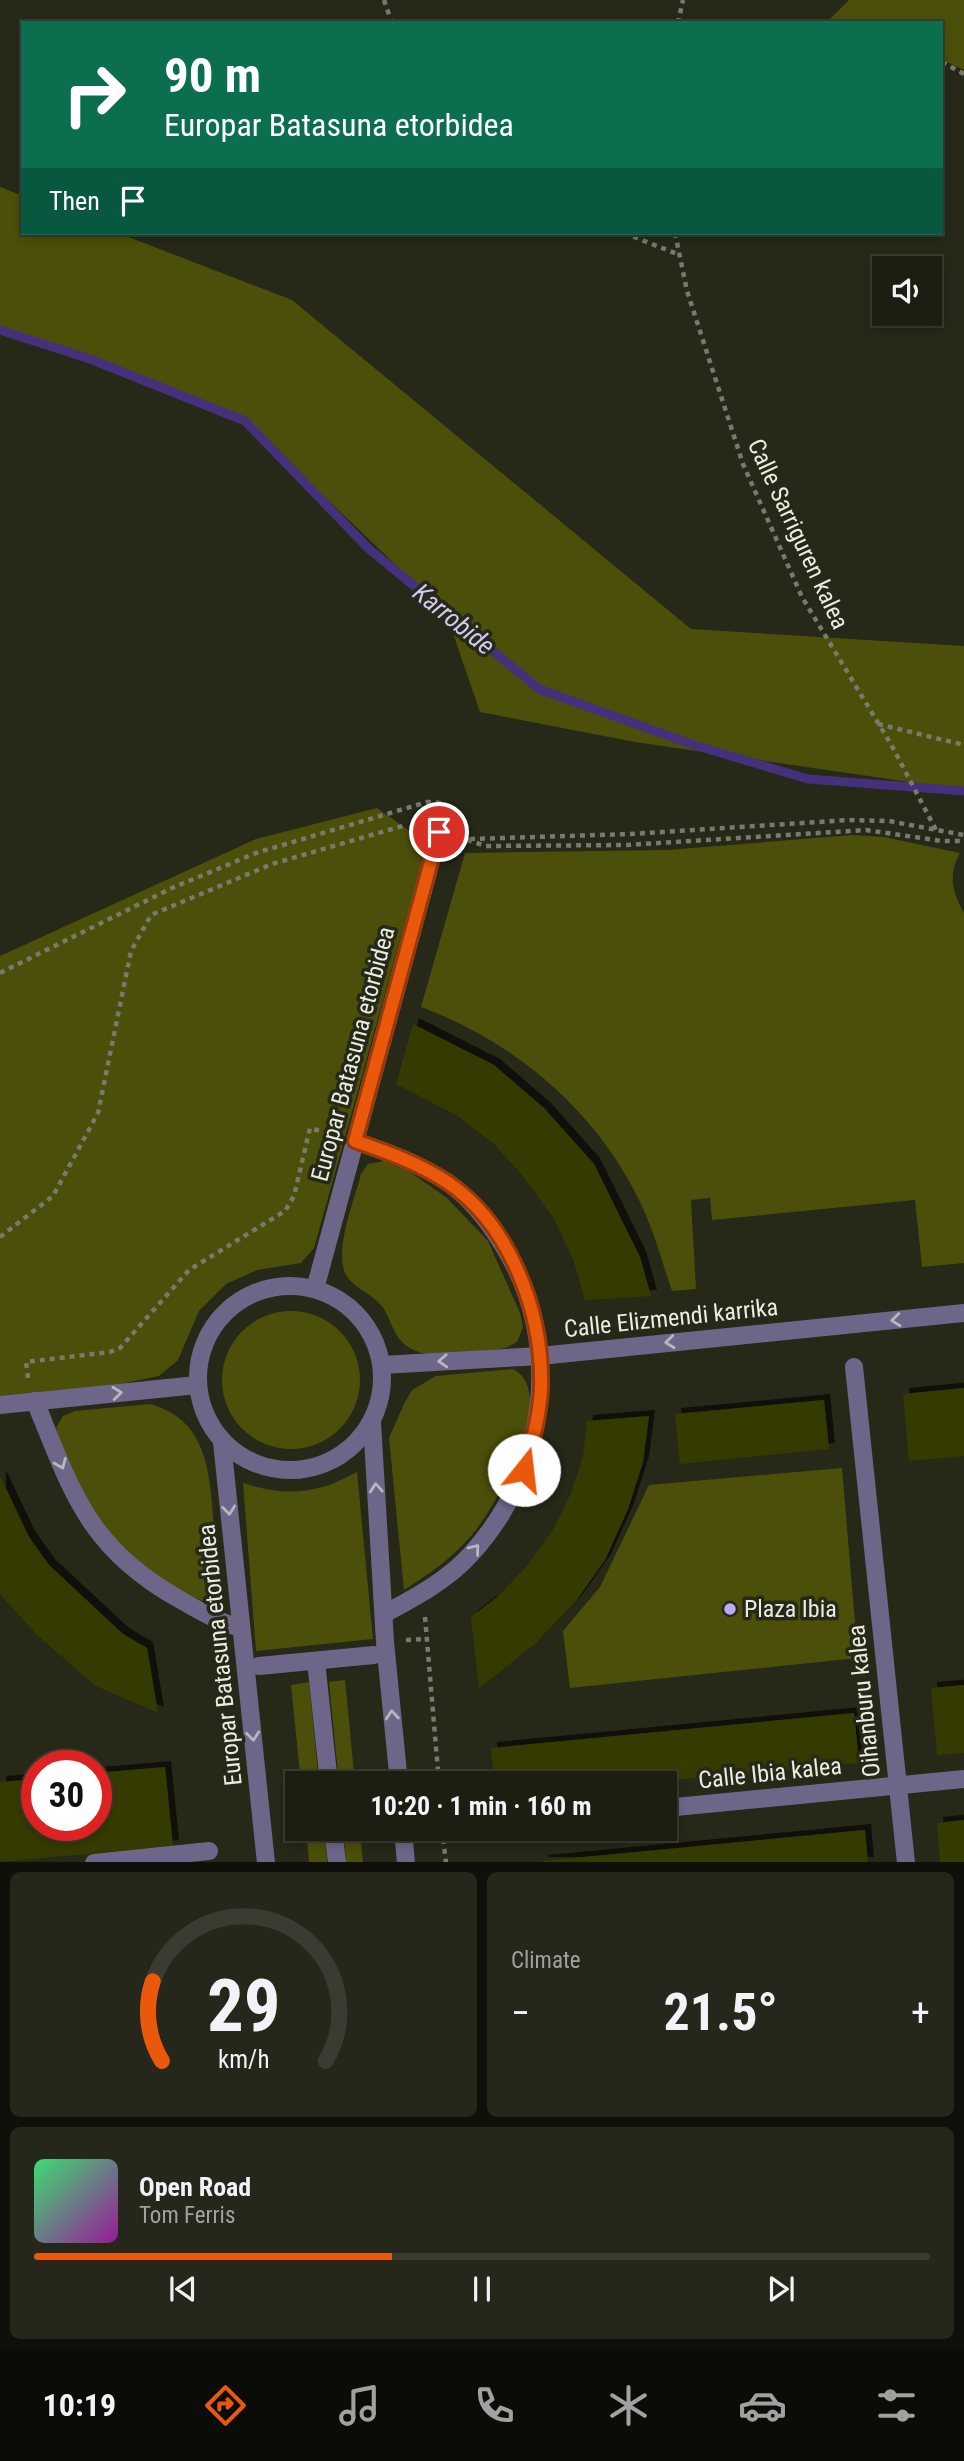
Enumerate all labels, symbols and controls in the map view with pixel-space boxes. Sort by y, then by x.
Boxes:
text: 90 m [164,47,261,104]
icon: right [49,49,140,140]
text: Europar Batasuna etorbidea [164,106,514,144]
icon: arrive [114,182,152,220]
text: Then [49,186,100,216]
map controls [872,256,942,326]
button: sound [872,256,942,326]
street label: Calle Sarriguren kalea [742,435,854,633]
water label: Karrobide [407,577,501,661]
pin [409,802,469,862]
icon: arrive [420,813,458,851]
street label: Europar Batasuna etorbidea [306,924,400,1184]
street label: Calle Elizmendi karrika [563,1293,779,1343]
one-way arrow [890,1312,902,1327]
one-way arrow [664,1335,676,1350]
one-way arrow [437,1353,448,1368]
one-way arrow [111,1386,122,1401]
position arrow [487,1433,561,1507]
one-way arrow [52,1458,66,1470]
one-way arrow [369,1483,384,1494]
one-way arrow [221,1505,236,1516]
street label: Europar Batasuna etorbidea [192,1523,248,1787]
one-way arrow [467,1544,479,1557]
place label: Plaza Ibia [744,1595,837,1623]
marker: Plaza Ibia [722,1601,738,1617]
street label: Oihanburu kalea [842,1623,886,1779]
one-way arrow [385,1709,400,1720]
one-way arrow [245,1730,260,1742]
speed limit sign: 30 [21,1750,112,1841]
street label: Calle Ibia kalea [697,1752,843,1794]
text: 10:20 · 1 min · 160 m [371,1791,591,1821]
text: Climate [511,1947,581,1974]
text: 29 [207,1963,280,2049]
text: 21.5° [663,1982,778,2043]
text: − [511,1991,530,2035]
text: + [911,1991,930,2035]
text: km/h [218,2044,269,2073]
text: Open Road [139,2172,251,2202]
text: Tom Ferris [139,2202,235,2229]
icon: previous [164,2270,202,2308]
icon: pause [463,2270,501,2308]
icon: next [762,2270,800,2308]
icon: directions [201,2381,250,2430]
icon: music [335,2381,384,2430]
icon: phone [470,2381,519,2430]
icon: climate [604,2381,653,2430]
icon: car [738,2381,787,2430]
icon: filters [872,2381,921,2430]
text: 10:19 [43,2386,116,2424]

